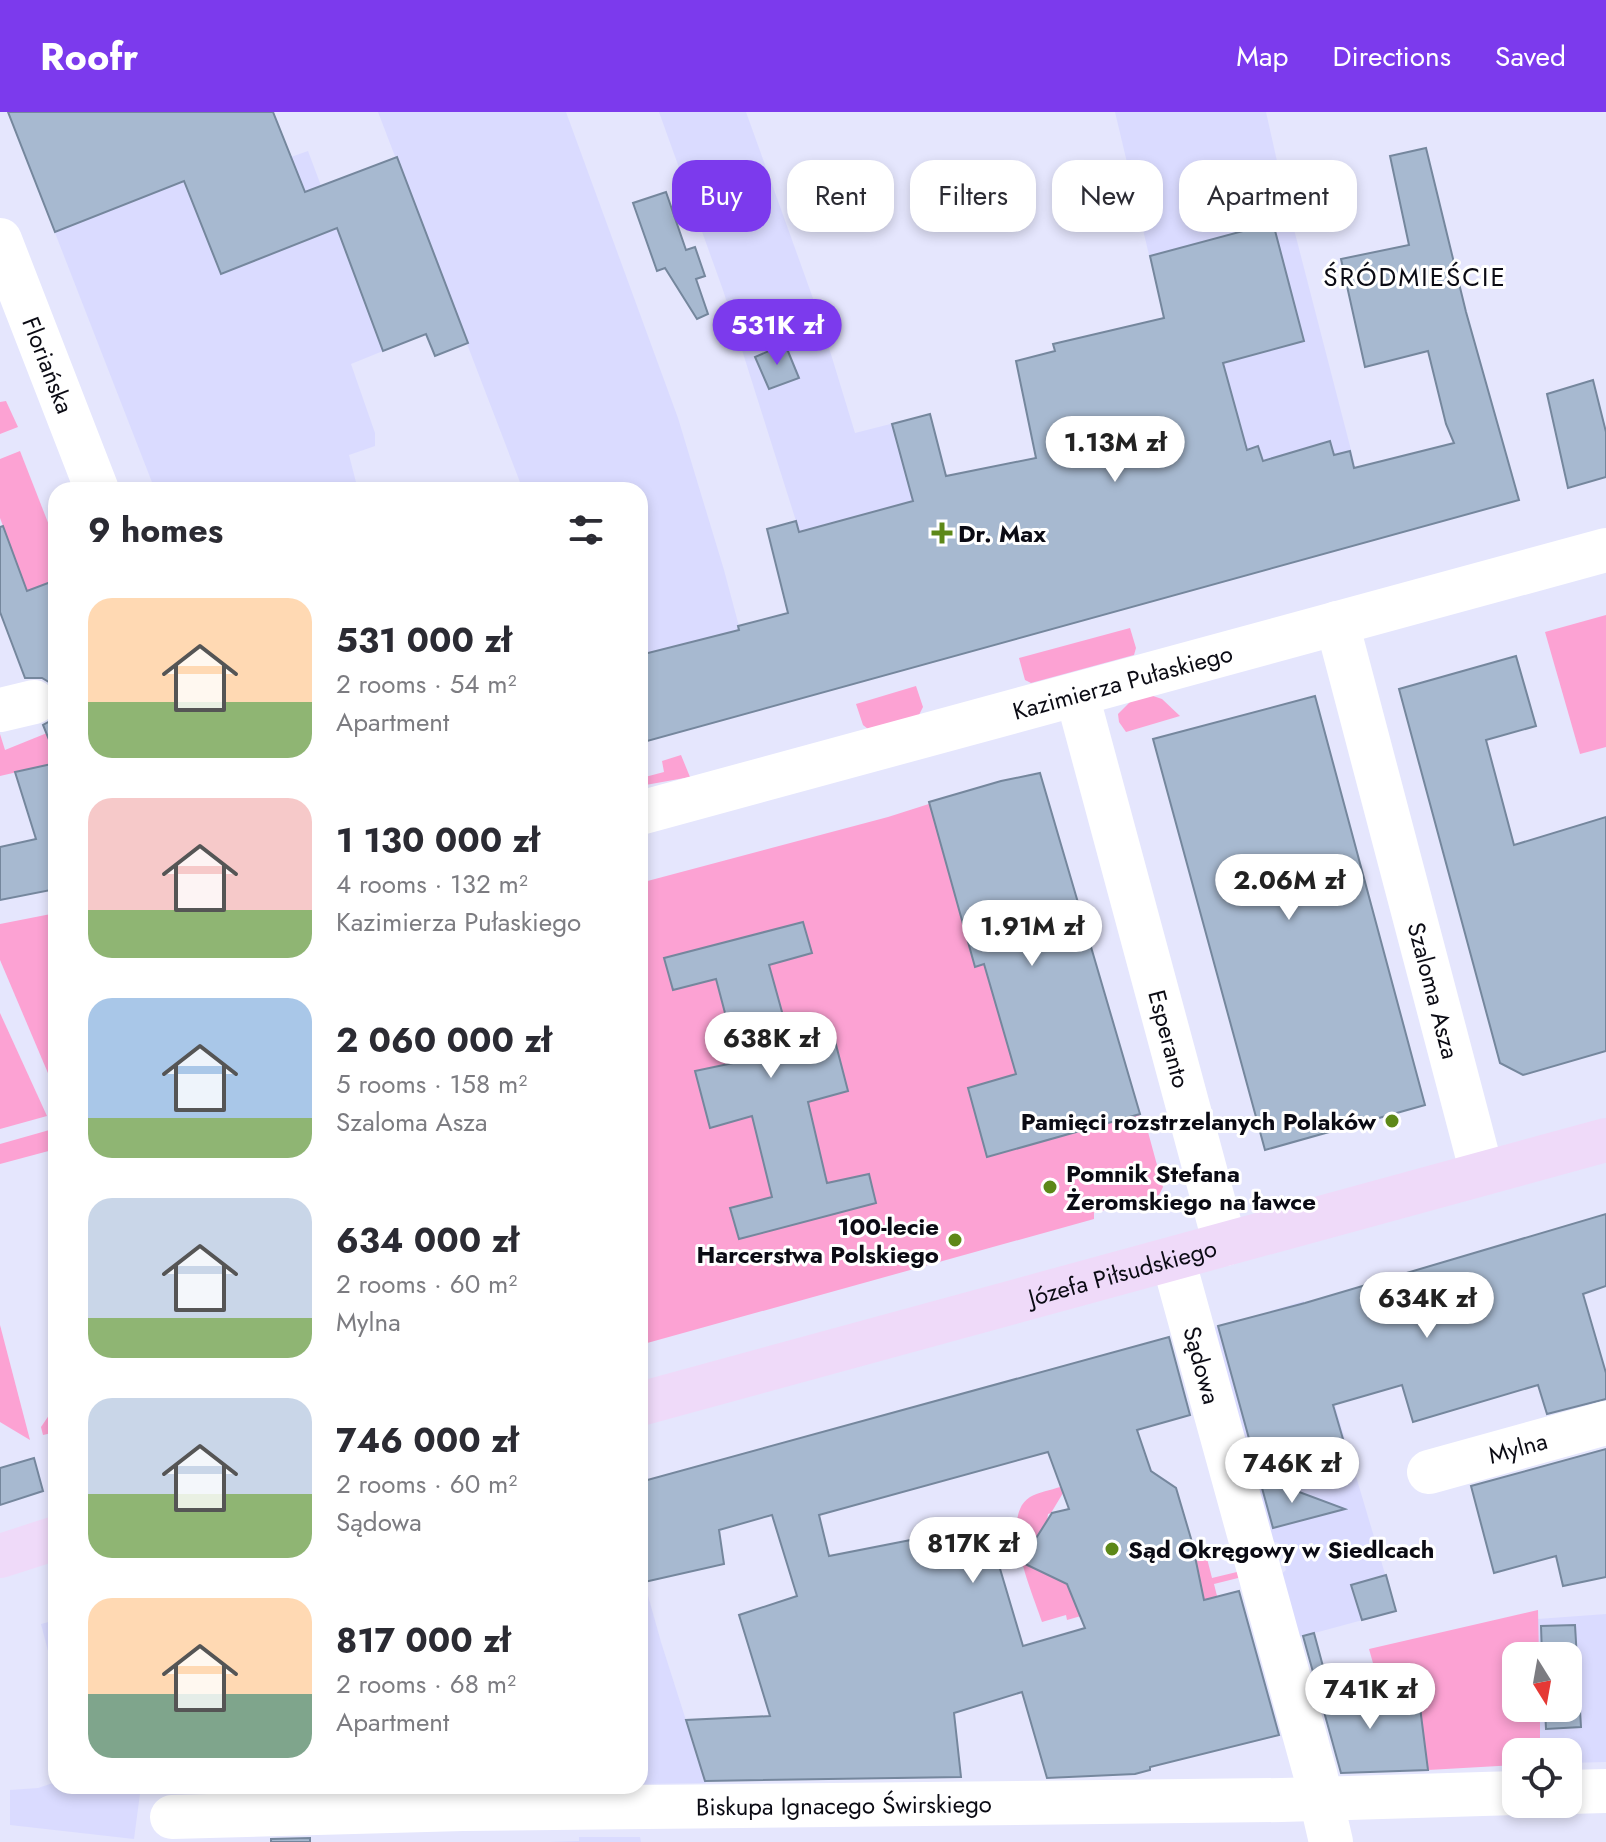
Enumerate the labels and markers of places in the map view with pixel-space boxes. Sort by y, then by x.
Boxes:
pin: 531K zł [703,299,851,367]
pin: 1.13M zł [1032,416,1198,484]
place label: Dr. Max [958,516,1046,551]
marker: Dr. Max [933,524,951,542]
pin: 2.06M zł [1206,854,1372,922]
pin: 1.91M zł [949,900,1115,968]
pin: 638K zł [697,1012,845,1080]
place label: Pamięci rozstrzelanych Polaków [1021,1104,1377,1139]
marker: Pamięci rozstrzelanych Polaków [1383,1112,1401,1130]
place label: Pomnik Stefana Żeromskiego na ławce [1066,1156,1316,1219]
marker: Pomnik Stefana Żeromskiego na ławce [1041,1178,1059,1196]
place label: 100-lecie Harcerstwa Polskiego [696,1209,939,1272]
marker: 100-lecie Harcerstwa Polskiego [946,1231,964,1249]
pin: 634K zł [1353,1272,1501,1340]
pin: 746K zł [1218,1437,1366,1505]
pin: 817K zł [899,1517,1047,1585]
place label: Sąd Okręgowy w Siedlcach [1128,1532,1434,1567]
marker: Sąd Okręgowy w Siedlcach [1103,1540,1121,1558]
pin: 741K zł [1296,1663,1444,1731]

